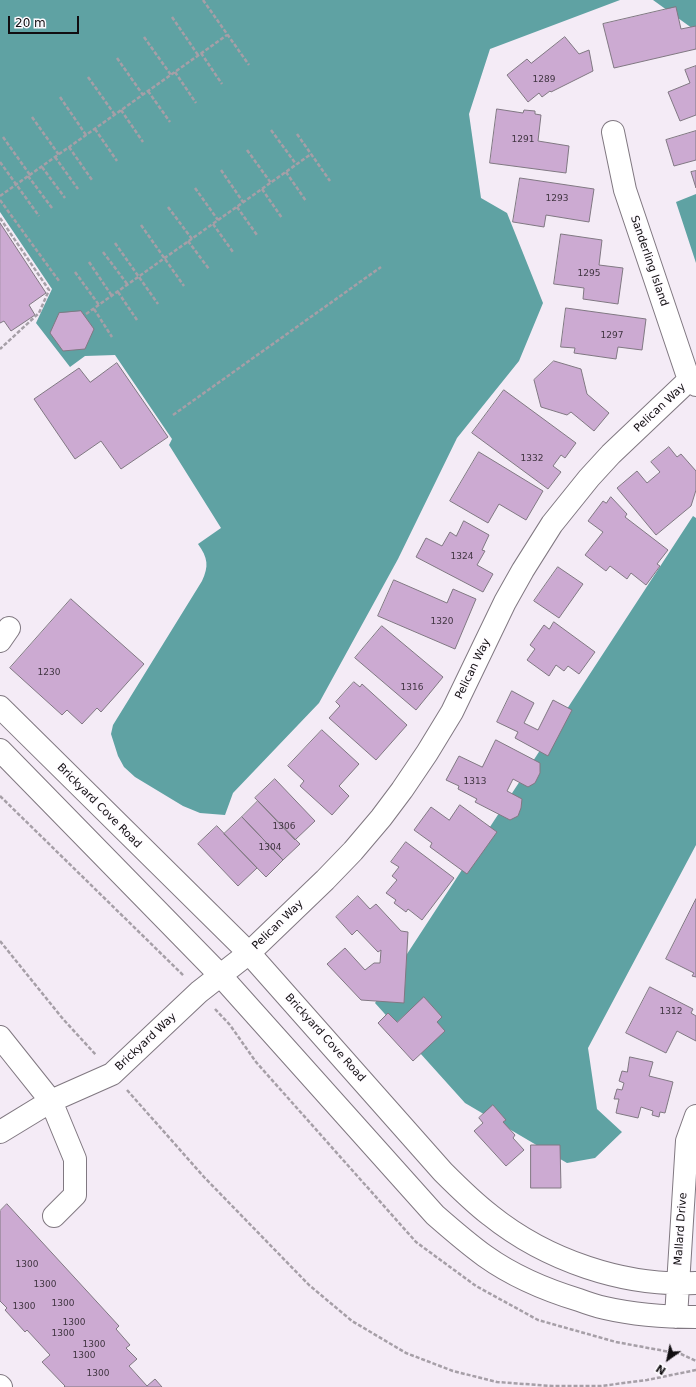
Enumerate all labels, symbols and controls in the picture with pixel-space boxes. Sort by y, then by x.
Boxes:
scale bar [10,8,81,34]
text: 20 m [15,16,46,30]
house number: 1289 [533,75,555,85]
house number: 1291 [512,135,534,145]
house number: 1293 [546,194,568,204]
street label: Sanderling Island [627,214,671,308]
house number: 1295 [578,269,600,279]
house number: 1297 [601,331,623,341]
street label: Pelican Way [631,381,689,435]
house number: 1332 [521,454,543,464]
house number: 1324 [451,552,473,562]
house number: 1320 [431,617,453,627]
street label: Pelican Way [453,637,493,701]
house number: 1230 [38,668,60,678]
house number: 1316 [401,683,423,693]
street label: Brickyard Cove Road [54,761,144,851]
house number: 1313 [464,777,486,787]
house number: 1306 [273,822,295,832]
house number: 1304 [259,843,281,853]
street label: Pelican Way [250,897,306,953]
street label: Brickyard Cove Road [282,991,368,1085]
house number: 1312 [660,1007,682,1017]
street label: Brickyard Way [113,1010,179,1074]
street label: Mallard Drive [672,1192,690,1266]
house number: 1300 [16,1260,38,1270]
house number: 1300 [34,1280,56,1290]
house number: 1300 [52,1299,74,1309]
house number: 1300 [13,1302,35,1312]
house number: 1300 [63,1318,85,1328]
house number: 1300 [52,1329,74,1339]
north arrow [648,1339,688,1379]
house number: 1300 [83,1340,105,1350]
house number: 1300 [73,1351,95,1361]
text: N [654,1362,669,1377]
house number: 1300 [87,1369,109,1379]

